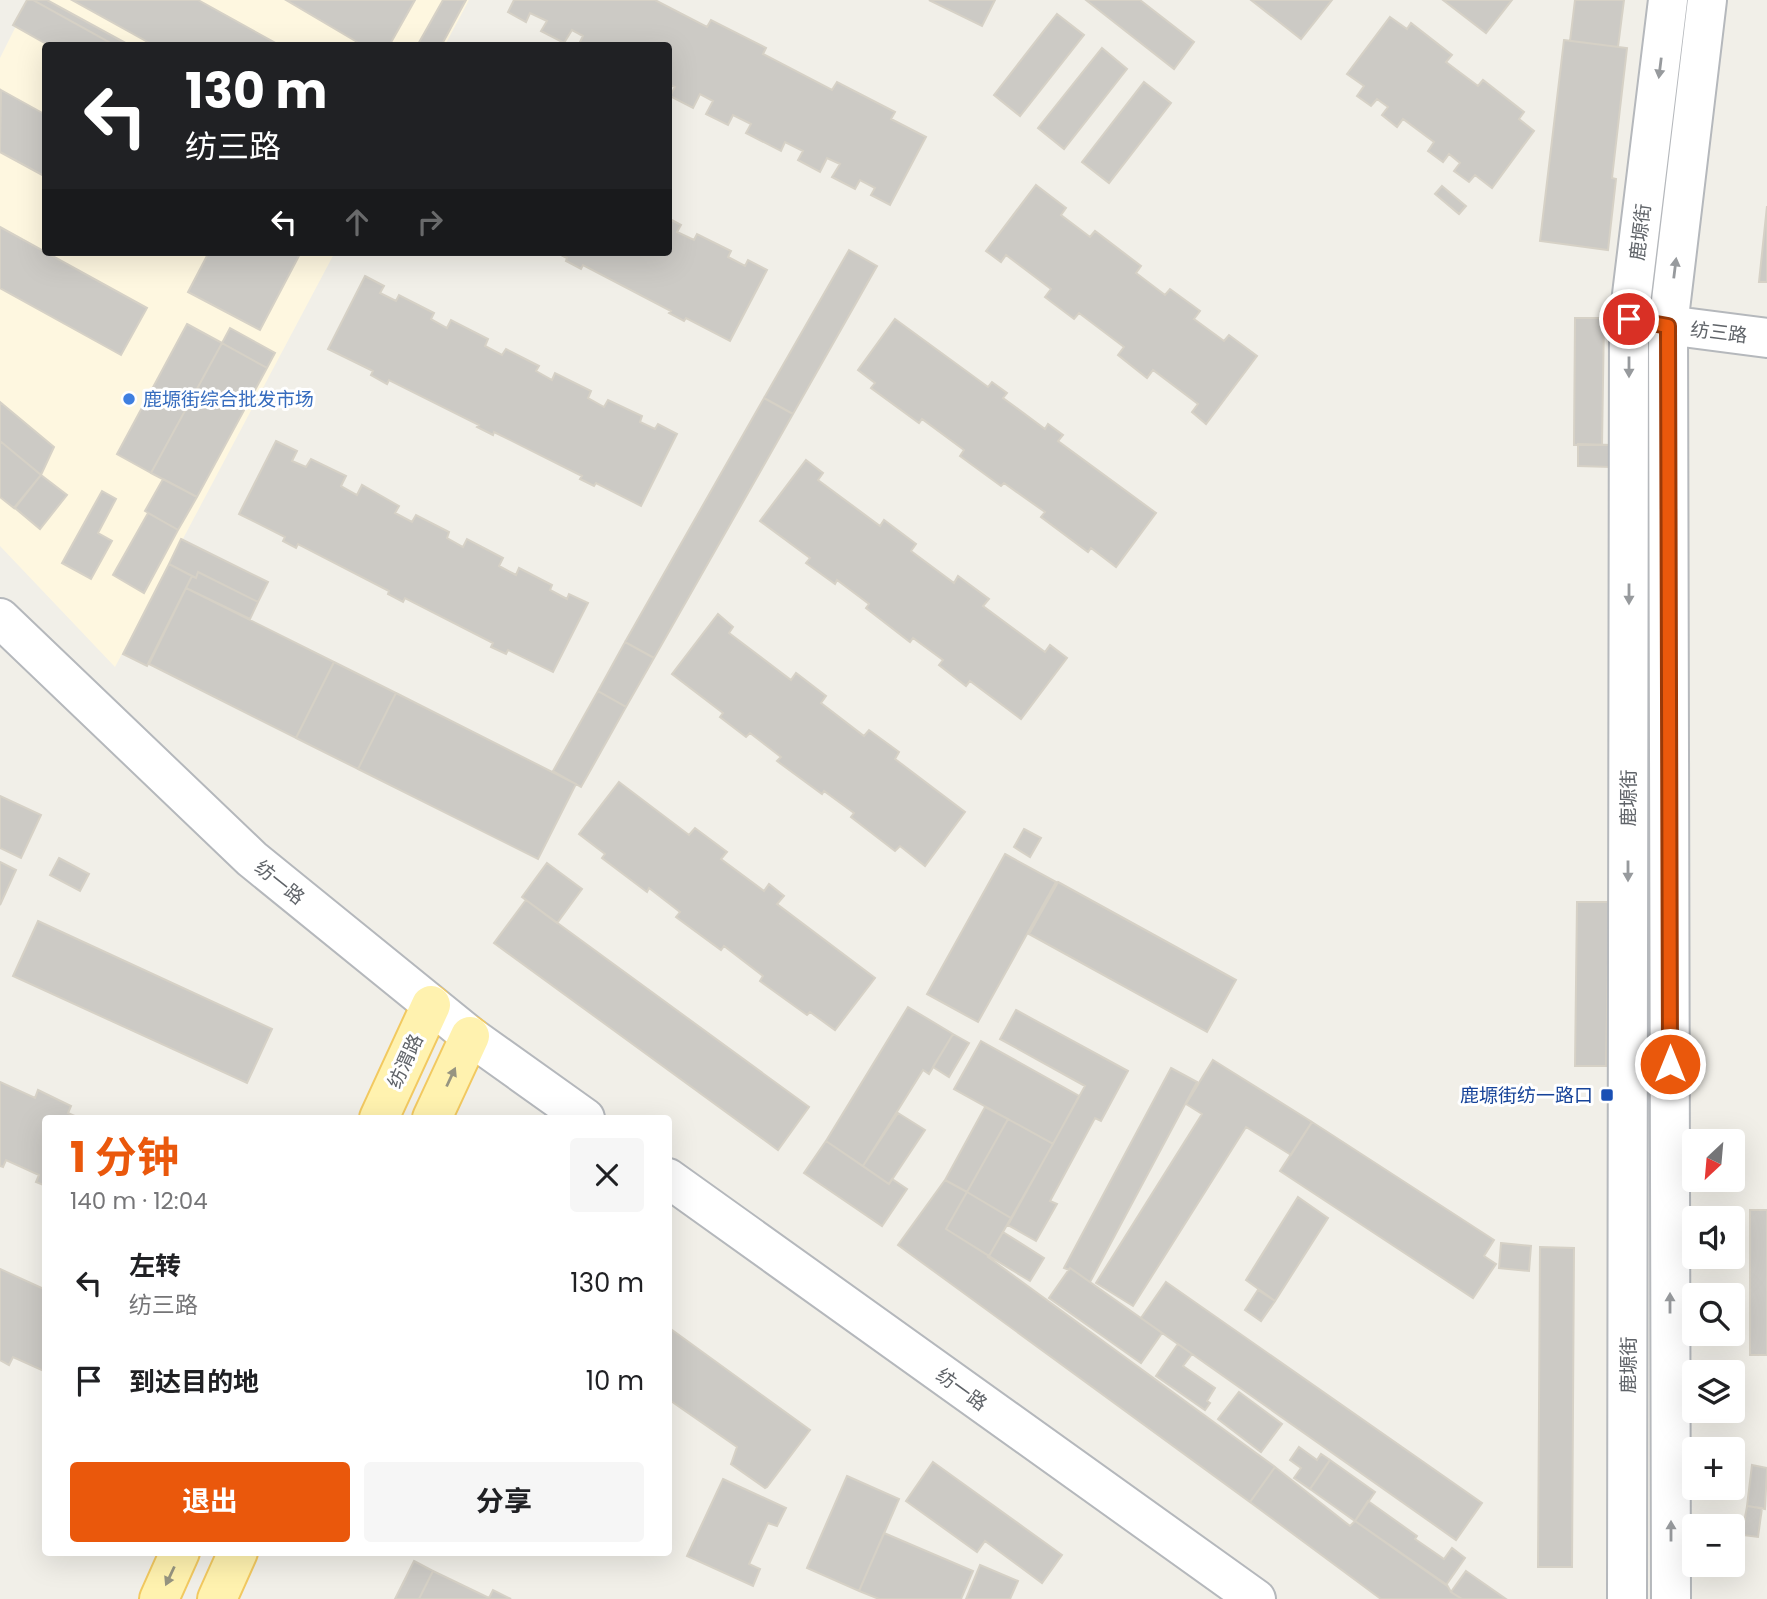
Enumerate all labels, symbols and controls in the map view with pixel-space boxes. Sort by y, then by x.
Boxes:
text: 130 m [185,57,327,125]
one-way arrow [1655,57,1666,79]
icon: left [70,70,161,161]
text: 纺三路 [185,124,281,169]
street label: 鹿塬街 [1624,202,1657,262]
icon: left [265,203,303,241]
icon: ahead [338,203,376,241]
icon: right [411,203,449,241]
one-way arrow [1670,257,1681,279]
pin [1599,289,1659,349]
icon: arrive [1610,300,1648,338]
street label: 纺三路 [1689,316,1749,349]
one-way arrow [1623,356,1635,378]
place label: 鹿塬街综合批发市场 [143,386,314,413]
marker: 鹿塬街综合批发市场 [121,391,137,407]
one-way arrow [1623,584,1635,606]
street label: 鹿塬街 [1615,769,1642,827]
street label: 纺一路 [249,854,310,911]
one-way arrow [1622,860,1634,882]
position arrow [1633,1027,1707,1101]
street label: 纺渭路 [381,1030,430,1093]
one-way arrow [445,1067,457,1087]
place label: 鹿塬街纺一路口 [1460,1082,1593,1109]
marker: 鹿塬街纺一路口 [1599,1087,1615,1103]
text: 1 分钟 [70,1128,179,1187]
north arrow [1682,1129,1745,1192]
map controls [1682,1129,1745,1577]
button: close [570,1138,644,1212]
text: 140 m · 12:04 [70,1185,208,1217]
button: sound [1682,1206,1745,1269]
text: 左转 [129,1248,181,1284]
icon: left [70,1264,108,1302]
text: 130 m [570,1265,644,1301]
button: search [1682,1283,1745,1346]
text: 纺三路 [129,1289,198,1321]
one-way arrow [1664,1292,1676,1314]
street label: 鹿塬街 [1615,1336,1642,1394]
button: layers [1682,1360,1745,1423]
icon: arrive [70,1362,108,1400]
street label: 纺一路 [931,1362,993,1417]
text: 10 m [586,1363,644,1399]
text: 到达目的地 [129,1364,259,1400]
button: + [1682,1437,1745,1500]
button: 退出 [70,1462,350,1542]
button: 分享 [364,1462,644,1542]
button: − [1682,1514,1745,1577]
one-way arrow [1665,1520,1677,1542]
one-way arrow [164,1565,175,1586]

